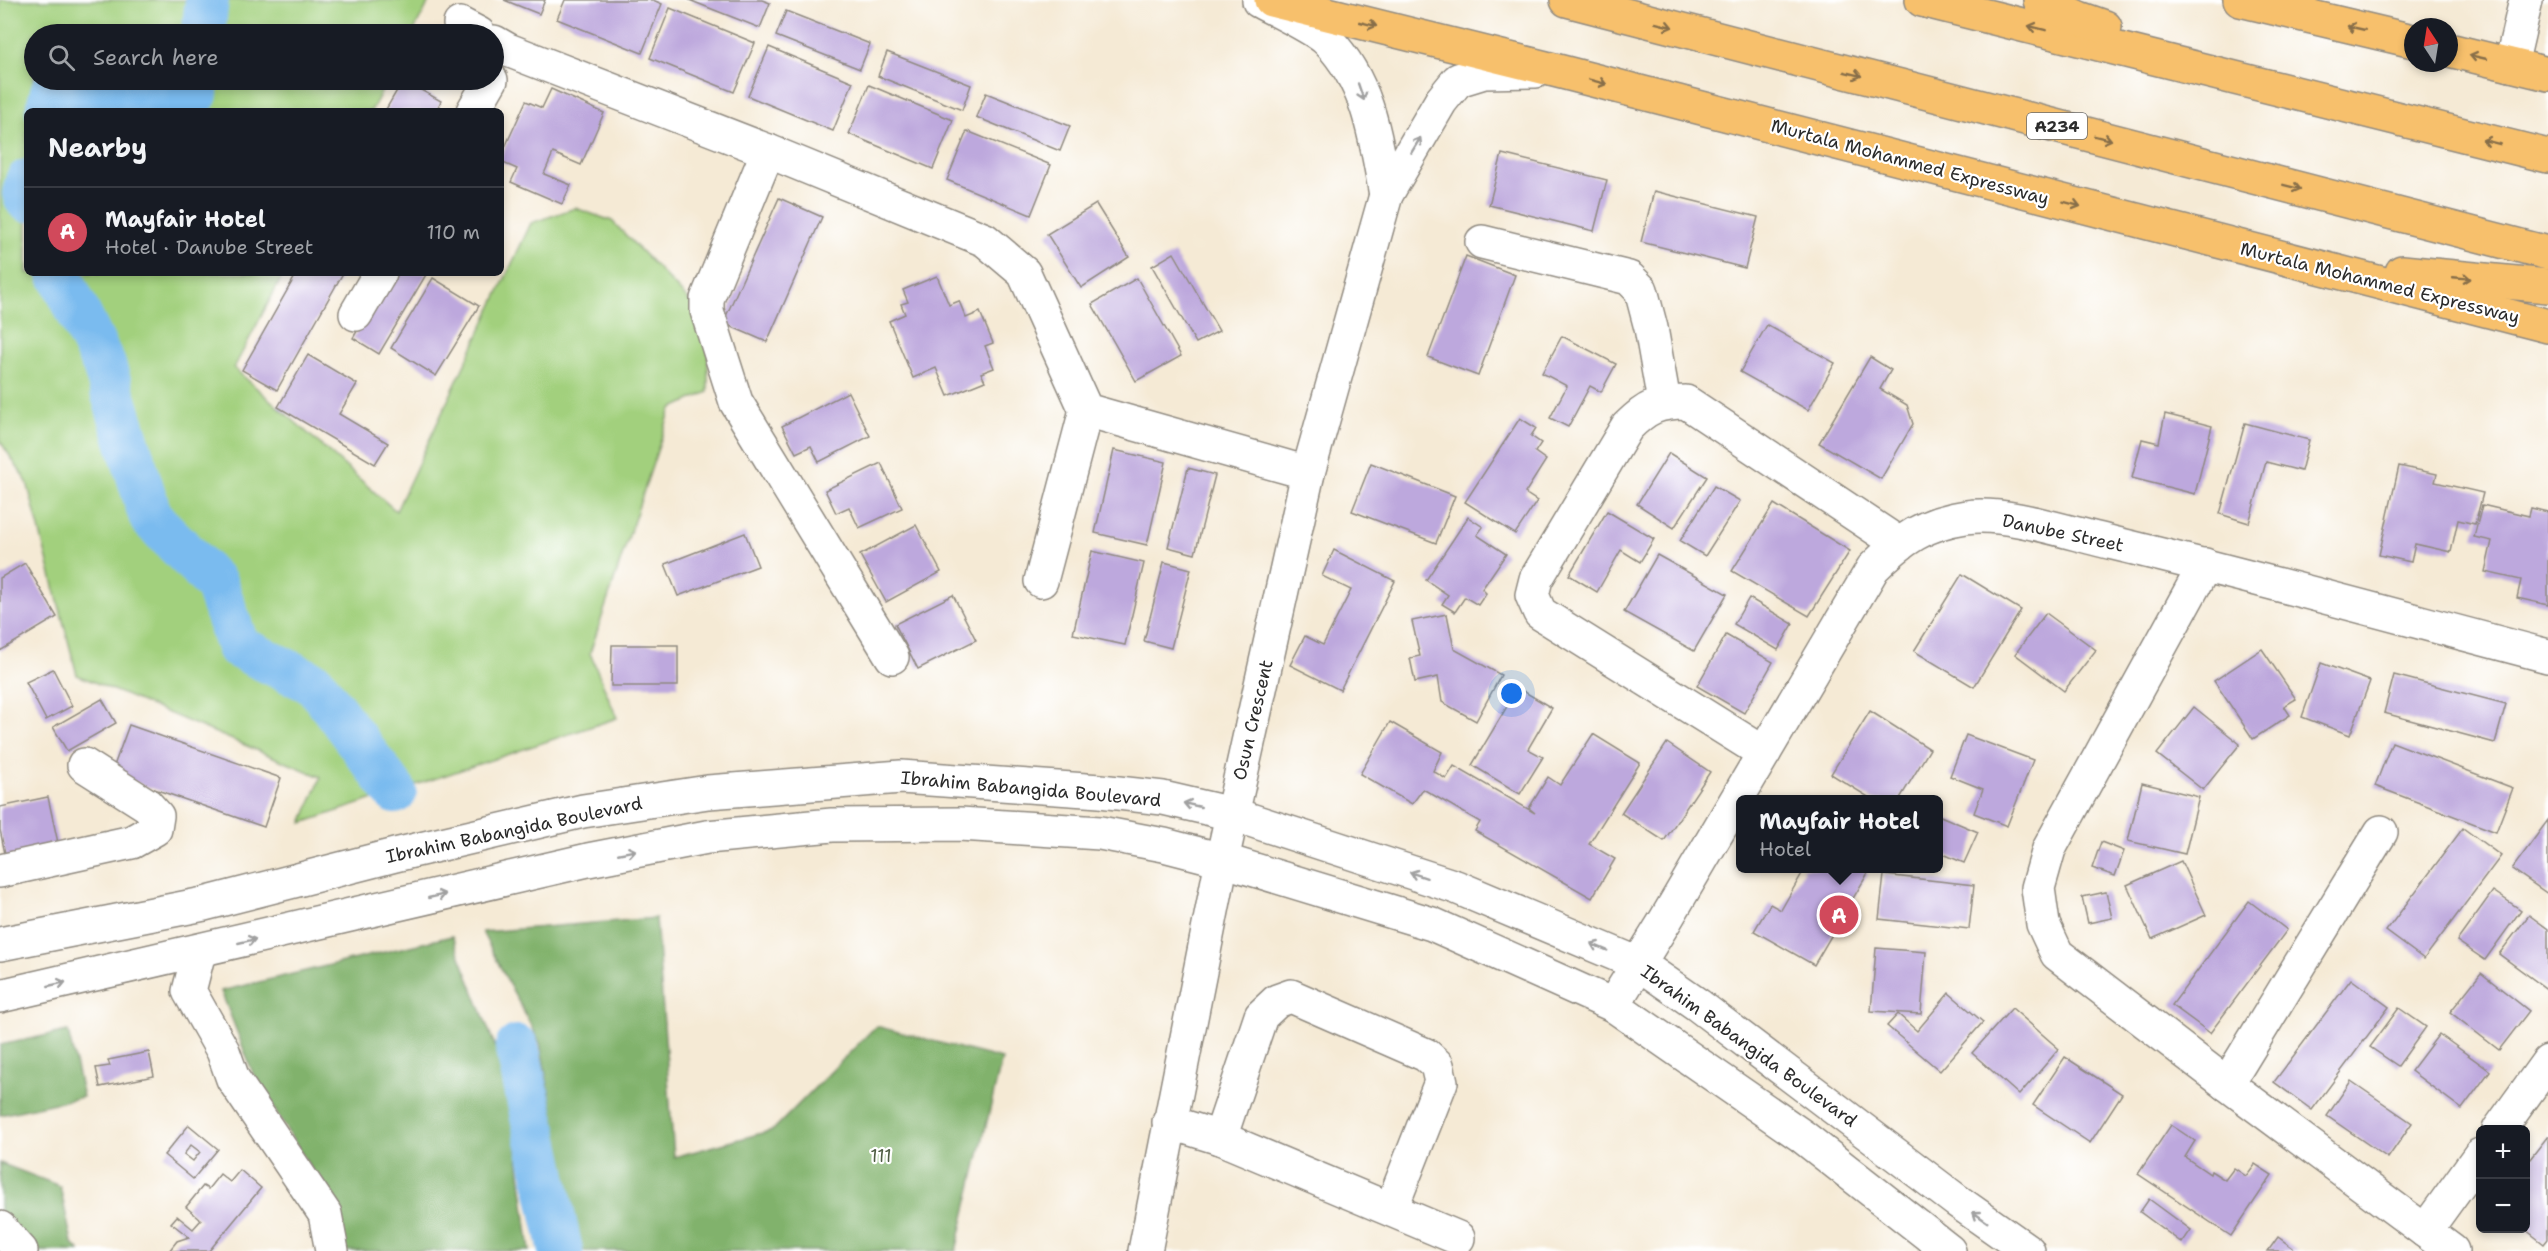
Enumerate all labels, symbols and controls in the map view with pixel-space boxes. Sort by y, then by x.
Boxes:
north arrow [2404,18,2458,72]
one-way arrow [1359,19,1378,31]
one-way arrow [1654,20,1673,31]
one-way arrow [2347,21,2366,33]
one-way arrow [2028,22,2047,34]
search box [24,24,504,90]
icon: search [45,41,78,74]
text: Search here [93,43,219,72]
one-way arrow [2469,50,2488,62]
one-way arrow [1843,68,1862,80]
one-way arrow [1589,76,1608,88]
one-way arrow [1356,82,1367,101]
street label: Murtala Mohammed Expressway [1768,113,2052,211]
road number: A234 [2027,113,2087,139]
text: Nearby [48,130,147,165]
one-way arrow [2093,133,2112,144]
one-way arrow [2482,135,2501,147]
one-way arrow [1410,137,1422,154]
one-way arrow [2282,181,2301,193]
one-way arrow [2062,199,2081,211]
text: Mayfair Hotel [105,205,266,234]
text: A [60,219,75,245]
text: 110 m [426,219,480,245]
text: Hotel · Danube Street [105,234,313,260]
street label: Murtala Mohammed Expressway [2238,237,2522,329]
one-way arrow [2451,273,2471,284]
street label: Danube Street [2000,508,2126,558]
street label: Osun Crescent [1227,657,1279,783]
your location [1497,679,1526,708]
street label: Ibrahim Babangida Boulevard [900,766,1162,812]
street label: Ibrahim Babangida Boulevard [384,791,644,869]
popup [1736,795,1943,873]
one-way arrow [1182,799,1202,810]
text: Mayfair Hotel [1759,807,1920,836]
text: Hotel [1759,836,1811,862]
one-way arrow [617,846,636,857]
one-way arrow [1409,868,1428,879]
one-way arrow [427,890,446,902]
pin: A [1820,892,1858,938]
one-way arrow [237,934,256,946]
one-way arrow [1590,941,1609,952]
street label: Ibrahim Babangida Boulevard [1636,959,1862,1133]
one-way arrow [47,977,66,989]
map controls [2476,1125,2530,1233]
button: + [2476,1125,2530,1179]
park label: 111 [870,1144,892,1168]
button: − [2476,1179,2530,1233]
one-way arrow [1972,1211,1988,1223]

